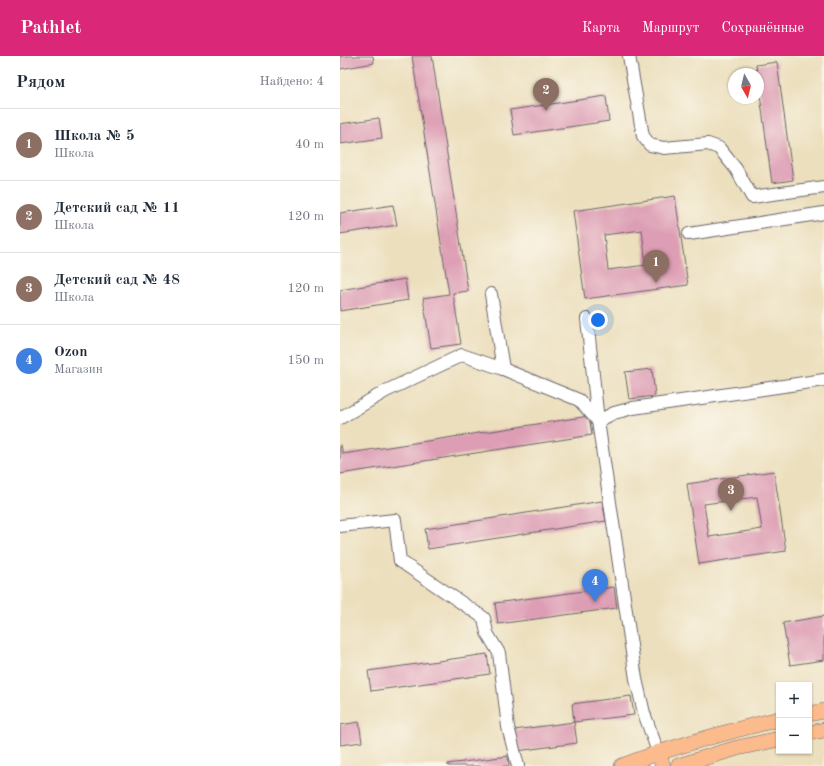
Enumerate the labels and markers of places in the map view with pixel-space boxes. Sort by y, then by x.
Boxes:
pin: 2 [533,78,559,111]
pin: 1 [643,250,669,283]
pin: 3 [718,478,744,511]
pin: 4 [582,569,608,602]

